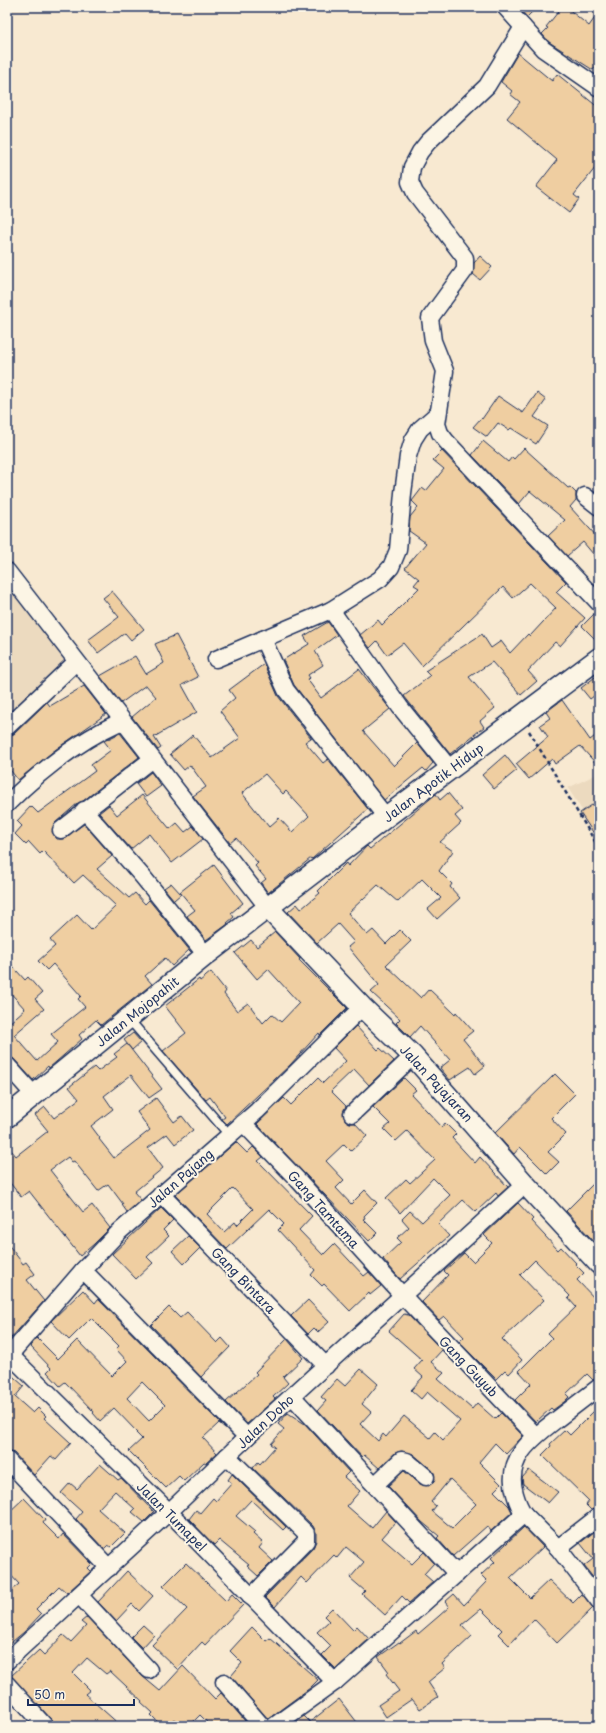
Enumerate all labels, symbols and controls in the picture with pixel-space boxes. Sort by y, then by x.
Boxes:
street label: Jalan Apotik Hidup [379,738,487,826]
street label: Jalan Mojopahit [91,971,183,1051]
street label: Jalan Pajajaran [396,1040,478,1126]
street label: Jalan Pajang [143,1144,217,1212]
street label: Gang Tamtama [284,1166,365,1253]
street label: Gang Bintara [207,1243,281,1318]
street label: Gang Guyub [435,1331,503,1401]
street label: Jalan Doho [232,1390,298,1452]
street label: Jalan Tumapel [133,1477,211,1555]
scale bar [28,1681,134,1707]
text: 50 m [34,1685,65,1703]

